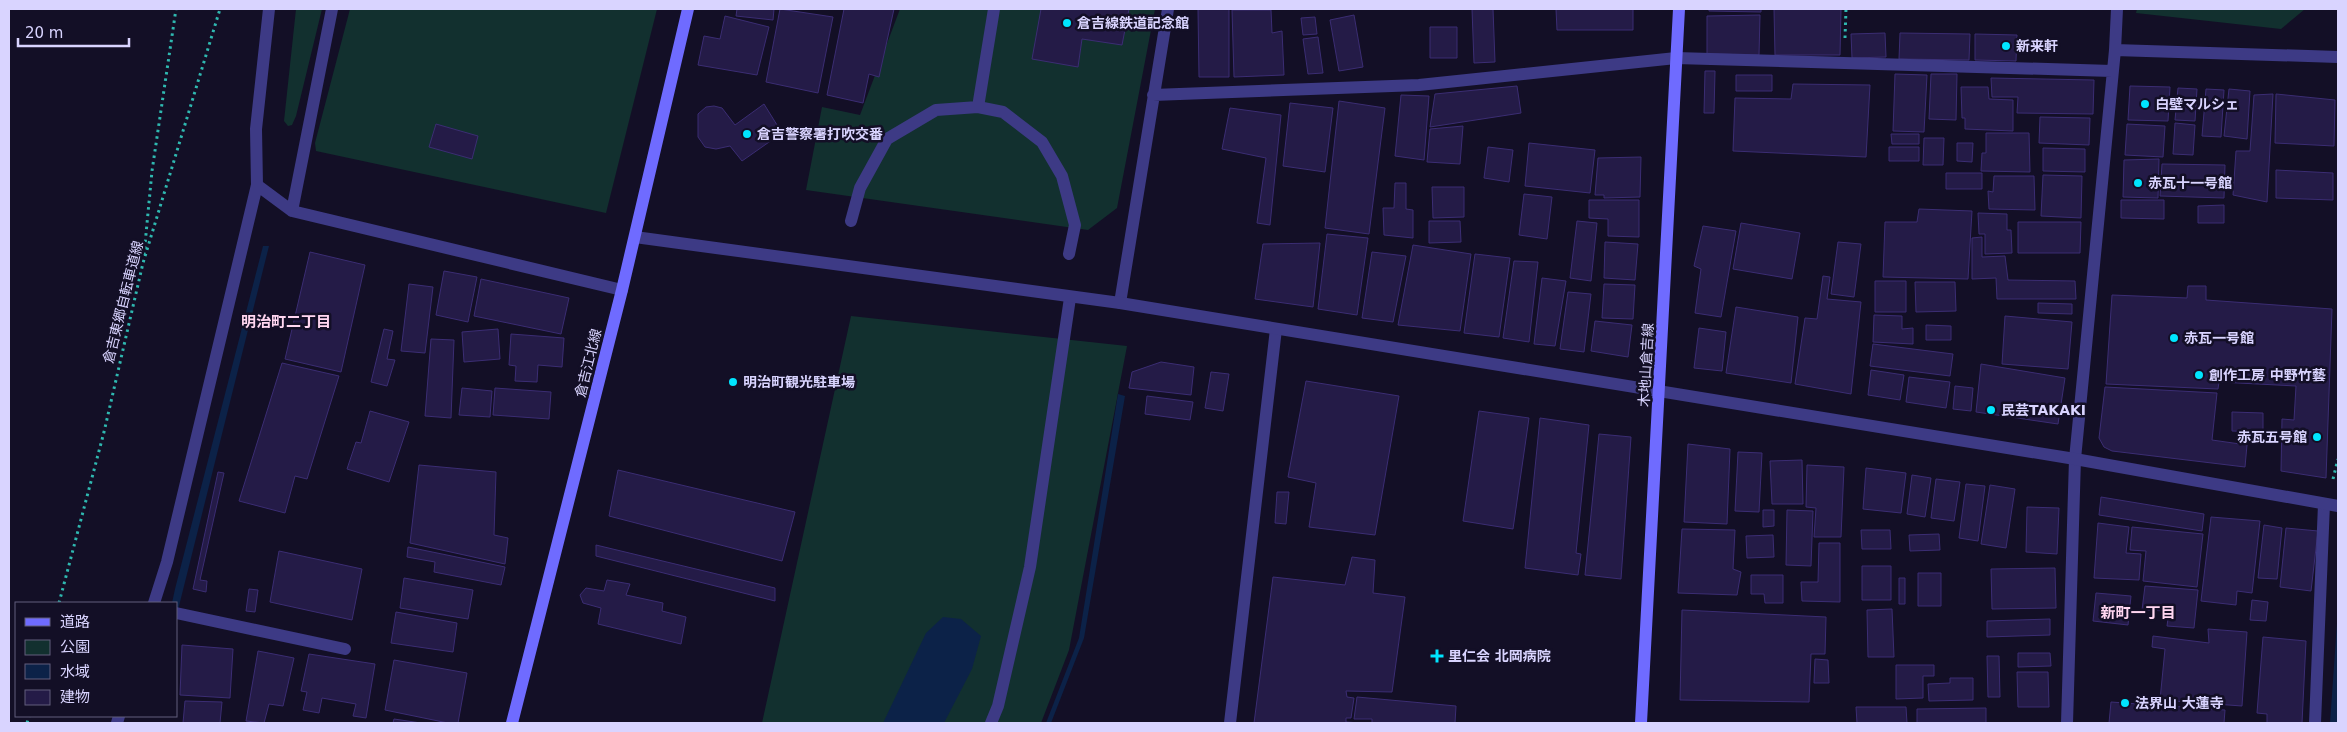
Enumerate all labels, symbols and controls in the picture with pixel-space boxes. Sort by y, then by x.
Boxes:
scale bar [18,15,129,47]
place label: 倉吉線鉄道記念館 [1077,15,1189,31]
marker: 倉吉線鉄道記念館 [1061,17,1073,29]
text: 20 m [25,24,63,42]
place label: 新来軒 [2016,38,2058,54]
marker: 新来軒 [2000,40,2012,52]
place label: 白壁マルシェ [2155,96,2239,112]
marker: 白壁マルシェ [2139,98,2151,110]
place label: 倉吉警察署打吹交番 [757,126,883,142]
marker: 倉吉警察署打吹交番 [741,128,753,140]
place label: 赤瓦十一号館 [2148,175,2232,191]
marker: 赤瓦十一号館 [2132,177,2144,189]
street label: 倉吉東郷自転車道線 [100,239,146,365]
district label: 明治町二丁目 [241,313,331,331]
street label: 木地山倉吉線 [1636,323,1656,407]
street label: 倉吉江北線 [572,327,604,399]
place label: 赤瓦一号館 [2184,330,2254,346]
marker: 赤瓦一号館 [2168,332,2180,344]
place label: 創作工房 中野竹藝 [2209,367,2326,383]
marker: 創作工房 中野竹藝 [2193,369,2205,381]
place label: 明治町観光駐車場 [743,374,855,390]
marker: 明治町観光駐車場 [727,376,739,388]
place label: 民芸TAKAKI [2001,402,2086,418]
marker: 民芸TAKAKI [1985,404,1997,416]
place label: 赤瓦五号館 [2237,429,2307,445]
marker: 赤瓦五号館 [2311,431,2323,443]
legend [15,602,178,717]
district label: 新町一丁目 [2100,604,2176,622]
text: 道路 [60,613,90,631]
text: 公園 [60,638,90,656]
place label: 里仁会 北岡病院 [1448,648,1551,664]
marker: 里仁会 北岡病院 [1430,649,1444,663]
text: 水域 [60,663,90,681]
text: 建物 [60,688,90,706]
place label: 法界山 大蓮寺 [2135,695,2224,711]
marker: 法界山 大蓮寺 [2119,697,2131,709]

